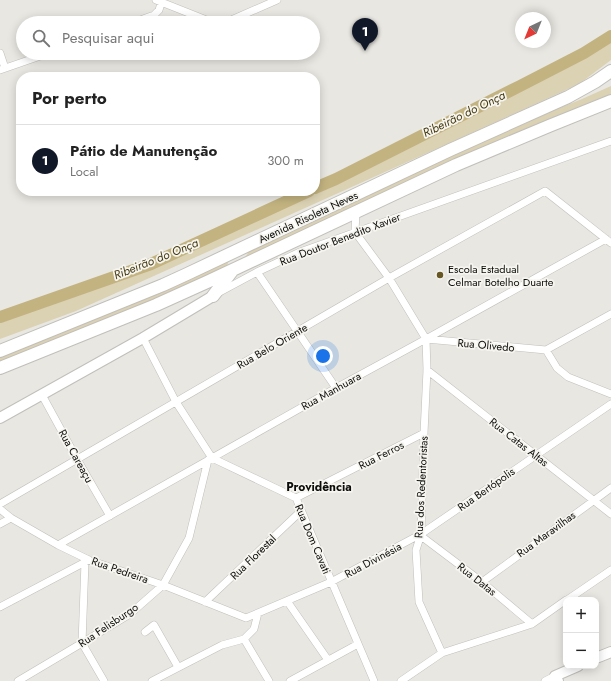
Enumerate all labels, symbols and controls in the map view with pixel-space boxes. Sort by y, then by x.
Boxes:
north arrow [515,12,551,48]
search box [16,16,320,60]
pin: 1 [352,18,378,51]
icon: search [30,27,52,49]
text: Pesquisar aqui [62,27,154,49]
text: Por perto [32,86,107,110]
water label: Ribeirão do Onça [420,86,509,142]
text: Pátio de Manutenção [70,140,217,162]
text: 1 [42,151,48,170]
text: 300 m [267,151,304,170]
text: Local [70,162,98,181]
street label: Avenida Risoleta Neves [256,187,361,247]
street label: Rua Doutor Benedito Xavier [277,208,403,269]
water label: Ribeirão do Onça [111,234,201,284]
place label: Escola Estadual Celmar Botelho Duarte [448,261,554,290]
marker: Escola Estadual Celmar Botelho Duarte [435,270,445,280]
street label: Rua Belo Oriente [234,319,311,373]
street label: Rua Olivedo [457,335,515,355]
your location [313,346,333,366]
street label: Rua Manhuara [298,368,364,414]
street label: Rua Catas Altas [486,414,552,471]
street label: Rua Careaçu [55,426,97,486]
street label: Rua dos Redentoristas [410,435,432,538]
street label: Rua Ferros [355,436,407,473]
street label: Rua Bertópolis [454,463,518,515]
district label: Providência [286,478,352,496]
street label: Rua Dom Cavati [291,502,335,576]
street label: Rua Maravilhas [513,507,579,561]
street label: Rua Florestal [226,531,280,583]
street label: Rua Divinésia [342,538,404,582]
street label: Rua Pedreira [89,553,151,587]
street label: Rua Datas [454,559,500,600]
map controls [563,597,599,669]
button: + [563,597,599,633]
street label: Rua Felisburgo [75,599,141,651]
button: − [563,633,599,669]

